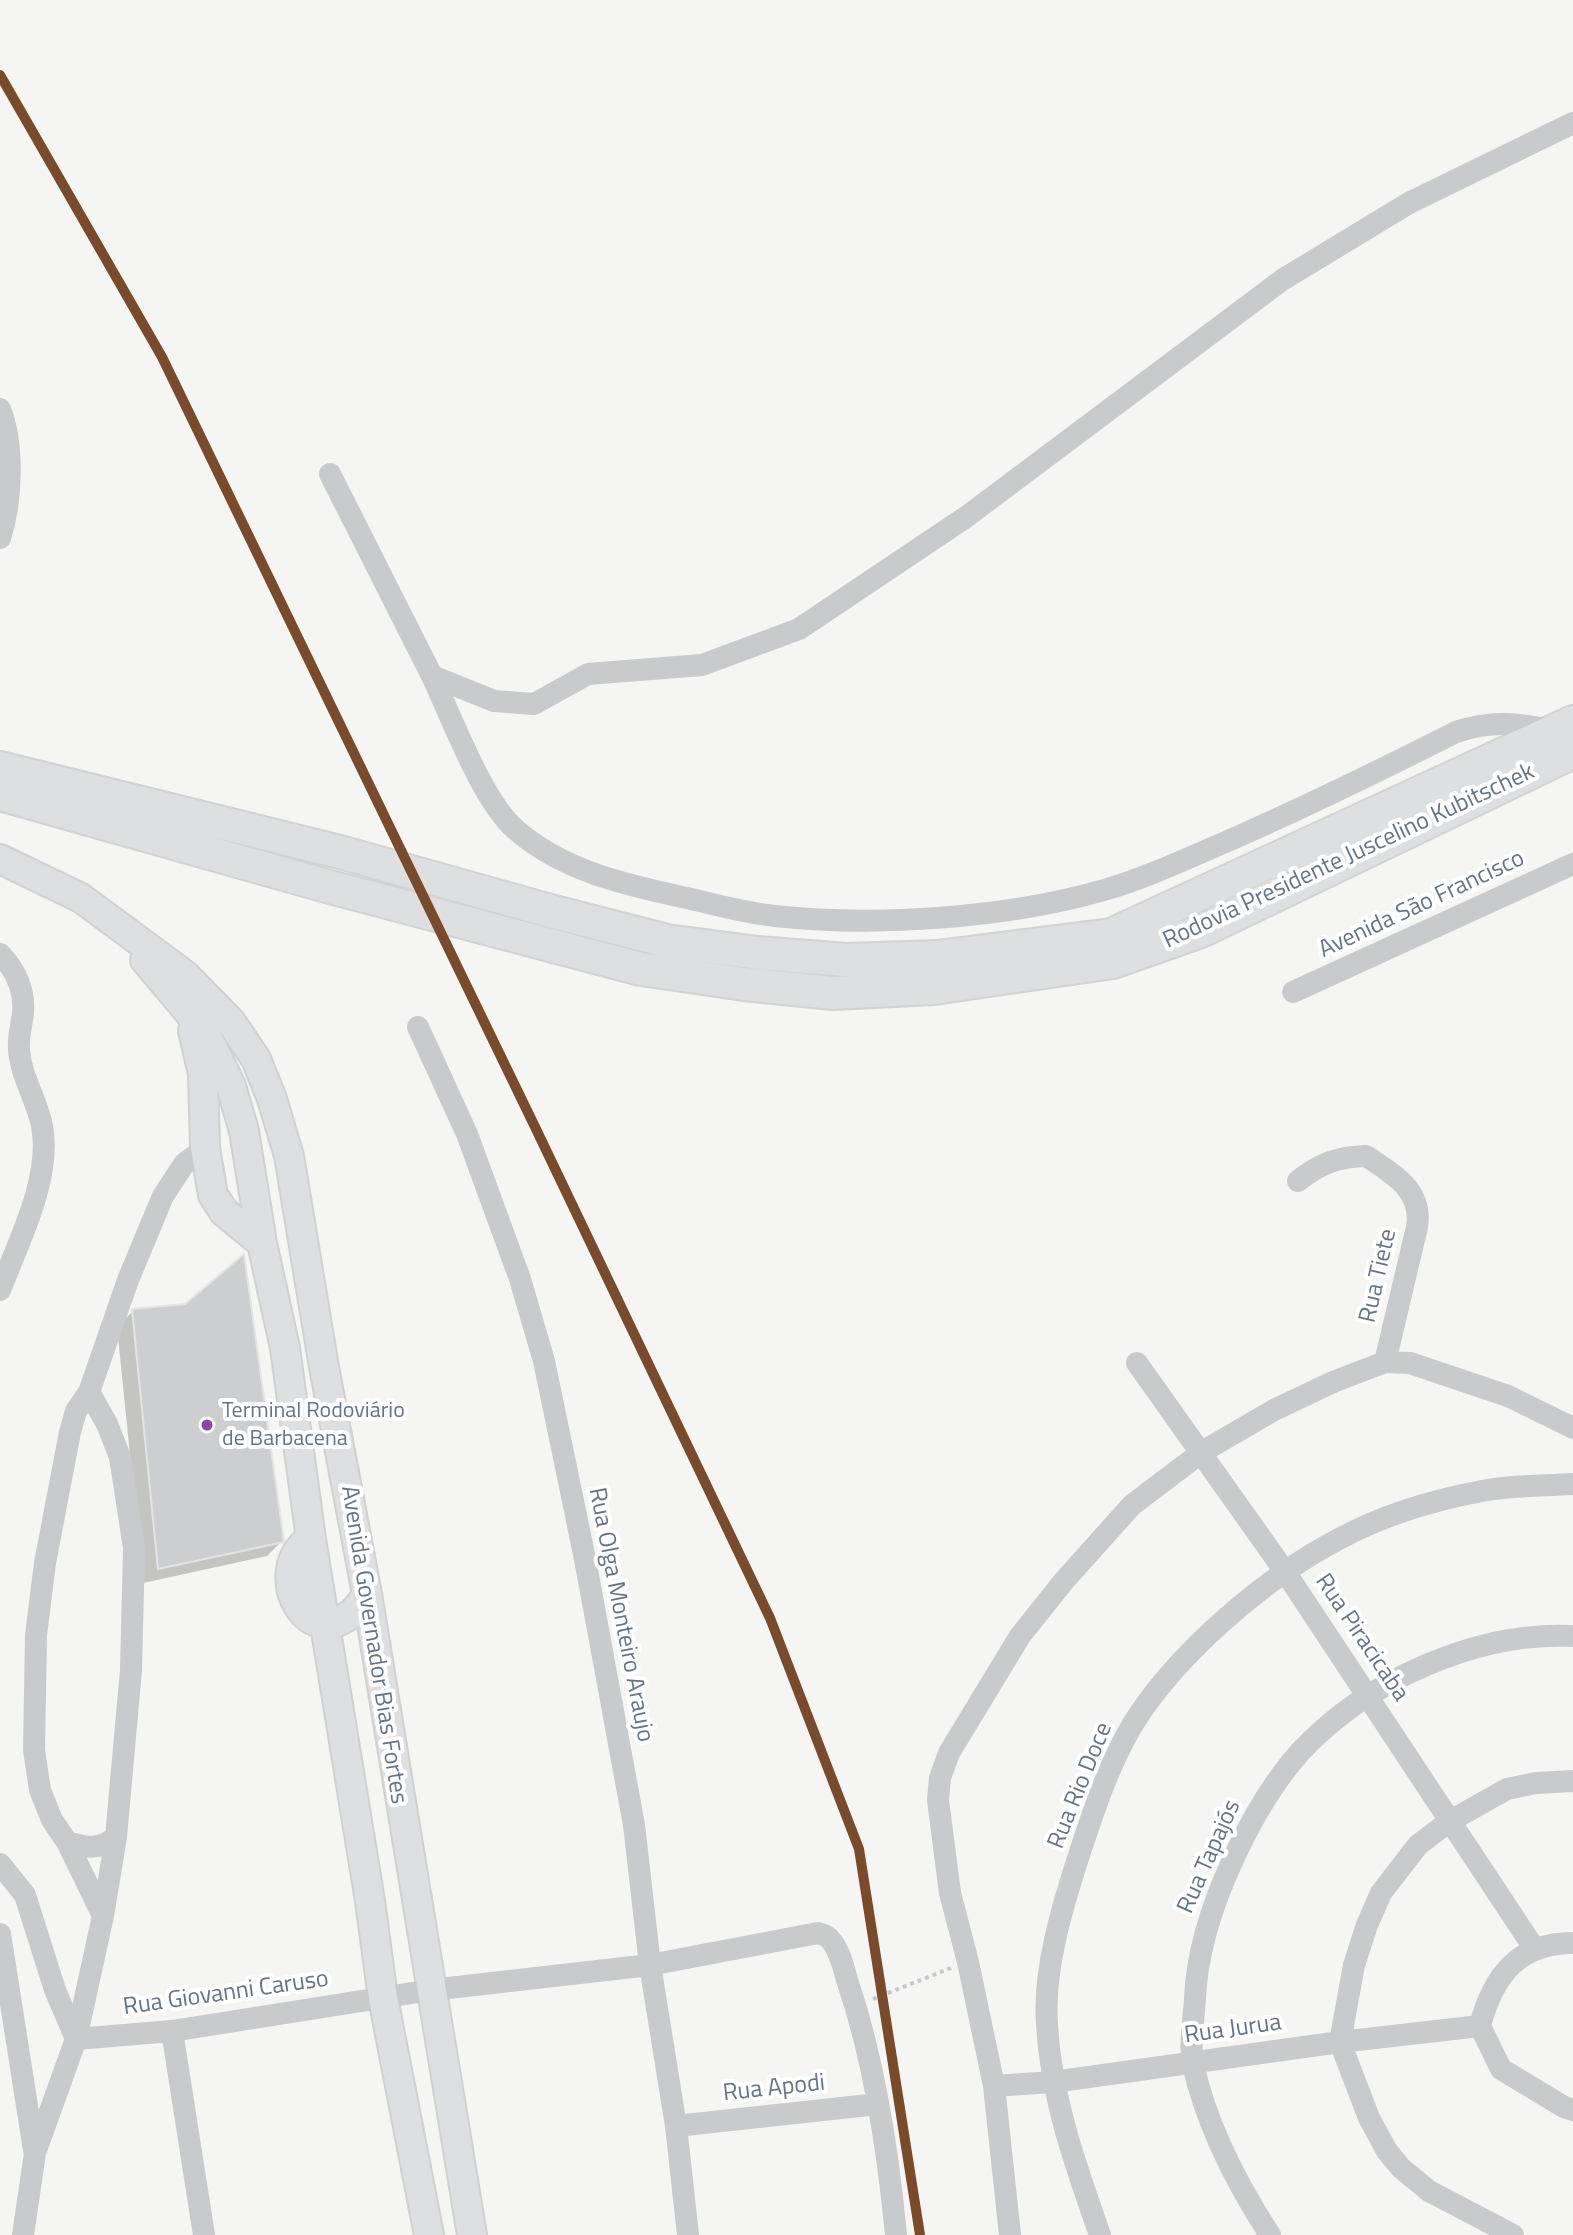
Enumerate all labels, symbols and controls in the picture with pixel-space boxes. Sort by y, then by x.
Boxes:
street label: Rodovia Presidente Juscelino Kubitschek [1159,758,1539,956]
street label: Avenida São Francisco [1315,845,1529,965]
street label: Rua Tiete [1354,1226,1404,1326]
place label: Terminal Rodoviário de Barbacena [222,1399,405,1450]
marker: Terminal Rodoviário de Barbacena [199,1417,215,1433]
street label: Avenida Governador Bias Fortes [334,1484,412,1806]
street label: Rua Olga Monteiro Araujo [581,1485,659,1745]
street label: Rua Piracicaba [1308,1569,1414,1707]
street label: Rua Rio Doce [1043,1719,1119,1853]
street label: Rua Tapajós [1172,1796,1248,1918]
street label: Rua Giovanni Caruso [122,1965,330,2023]
street label: Rua Jurua [1183,2009,1283,2051]
street label: Rua Apodi [722,2069,826,2109]

